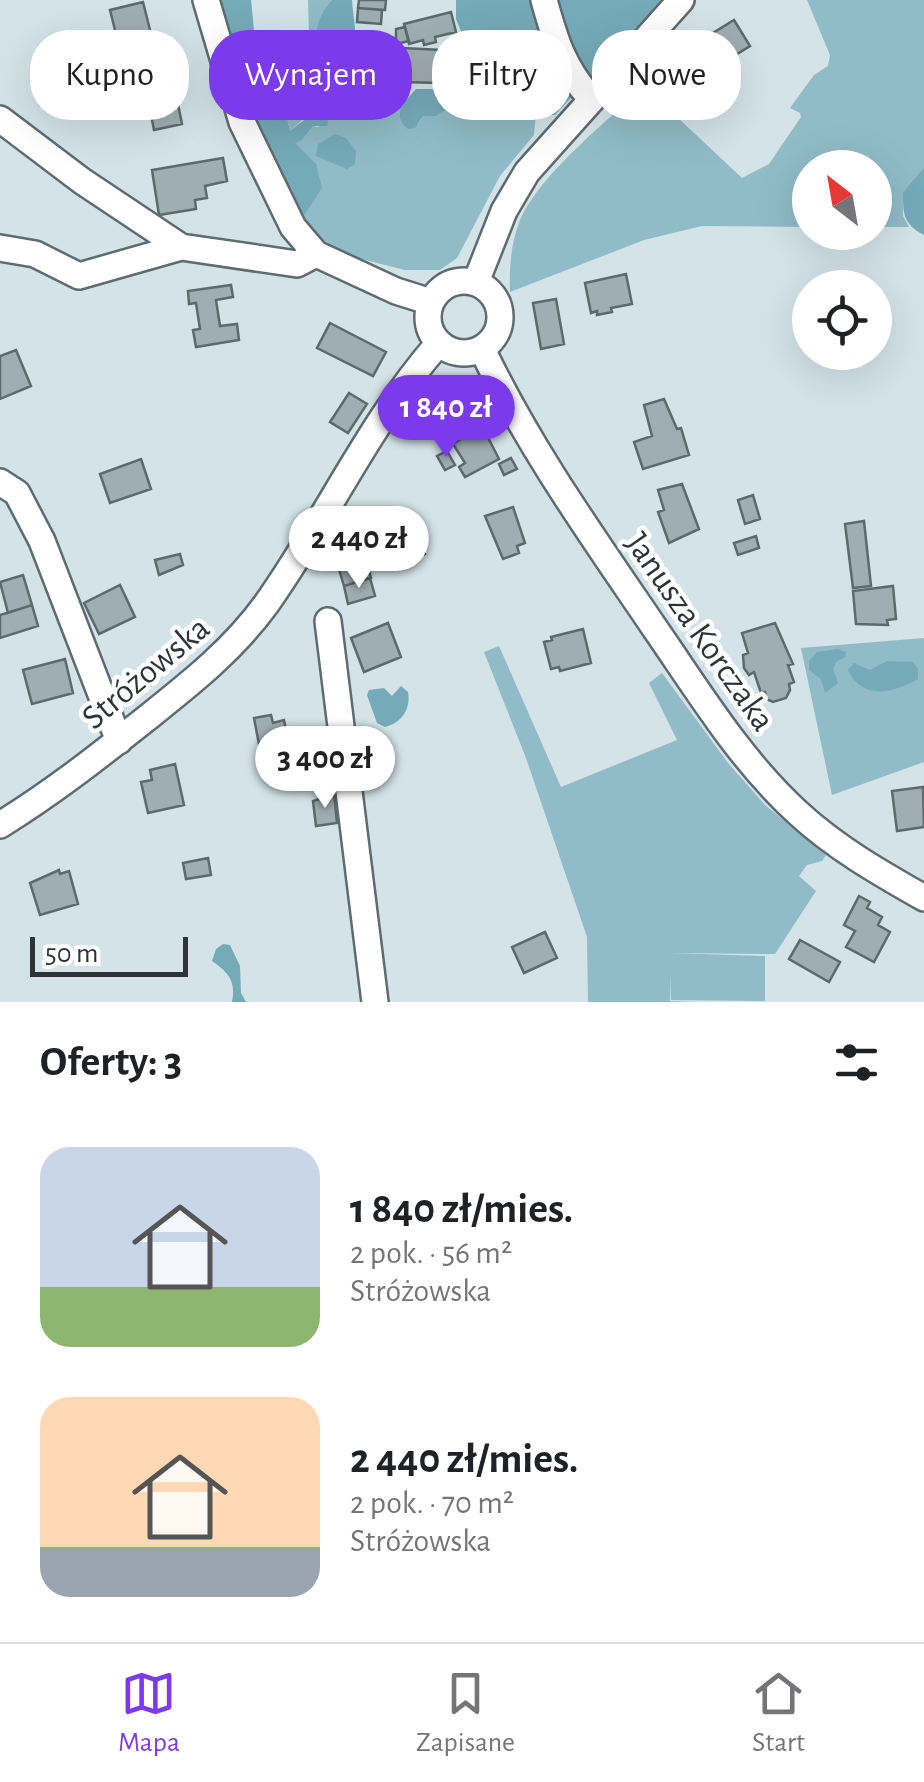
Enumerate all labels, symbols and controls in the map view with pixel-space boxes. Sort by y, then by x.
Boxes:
chip: Kupno [30,30,189,120]
chip: Wynajem [209,30,412,120]
chip: Filtry [432,30,572,120]
chip: Nowe [592,30,741,120]
north arrow [792,150,892,250]
map controls [792,150,892,370]
button: locate [792,270,892,370]
pin: 1 840 zł [343,375,549,460]
text: 1 840 zł [400,391,492,423]
pin: 2 440 zł [256,506,462,591]
text: 2 440 zł [311,522,407,554]
street label: Janusza Korczaka [619,526,781,737]
street label: Stróżowska [76,610,216,736]
pin: 3 400 zł [222,726,428,811]
text: 3 400 zł [277,742,373,774]
scale bar [30,932,188,976]
text: 50 m [45,940,99,968]
icon: filters [829,1035,884,1090]
text: Oferty: 3 [40,1041,182,1083]
icon: home [120,1187,240,1307]
text: 1 840 zł/mies. [350,1188,573,1230]
text: 2 pok. · 56 m² [350,1237,512,1269]
text: Stróżowska [350,1275,491,1307]
icon: home [120,1437,240,1557]
text: 2 440 zł/mies. [350,1438,578,1480]
text: 2 pok. · 70 m² [350,1487,514,1519]
text: Stróżowska [350,1525,491,1557]
tab: Mapa [118,1666,180,1760]
tab: Zapisane [416,1666,515,1760]
tab: Start [751,1666,806,1760]

